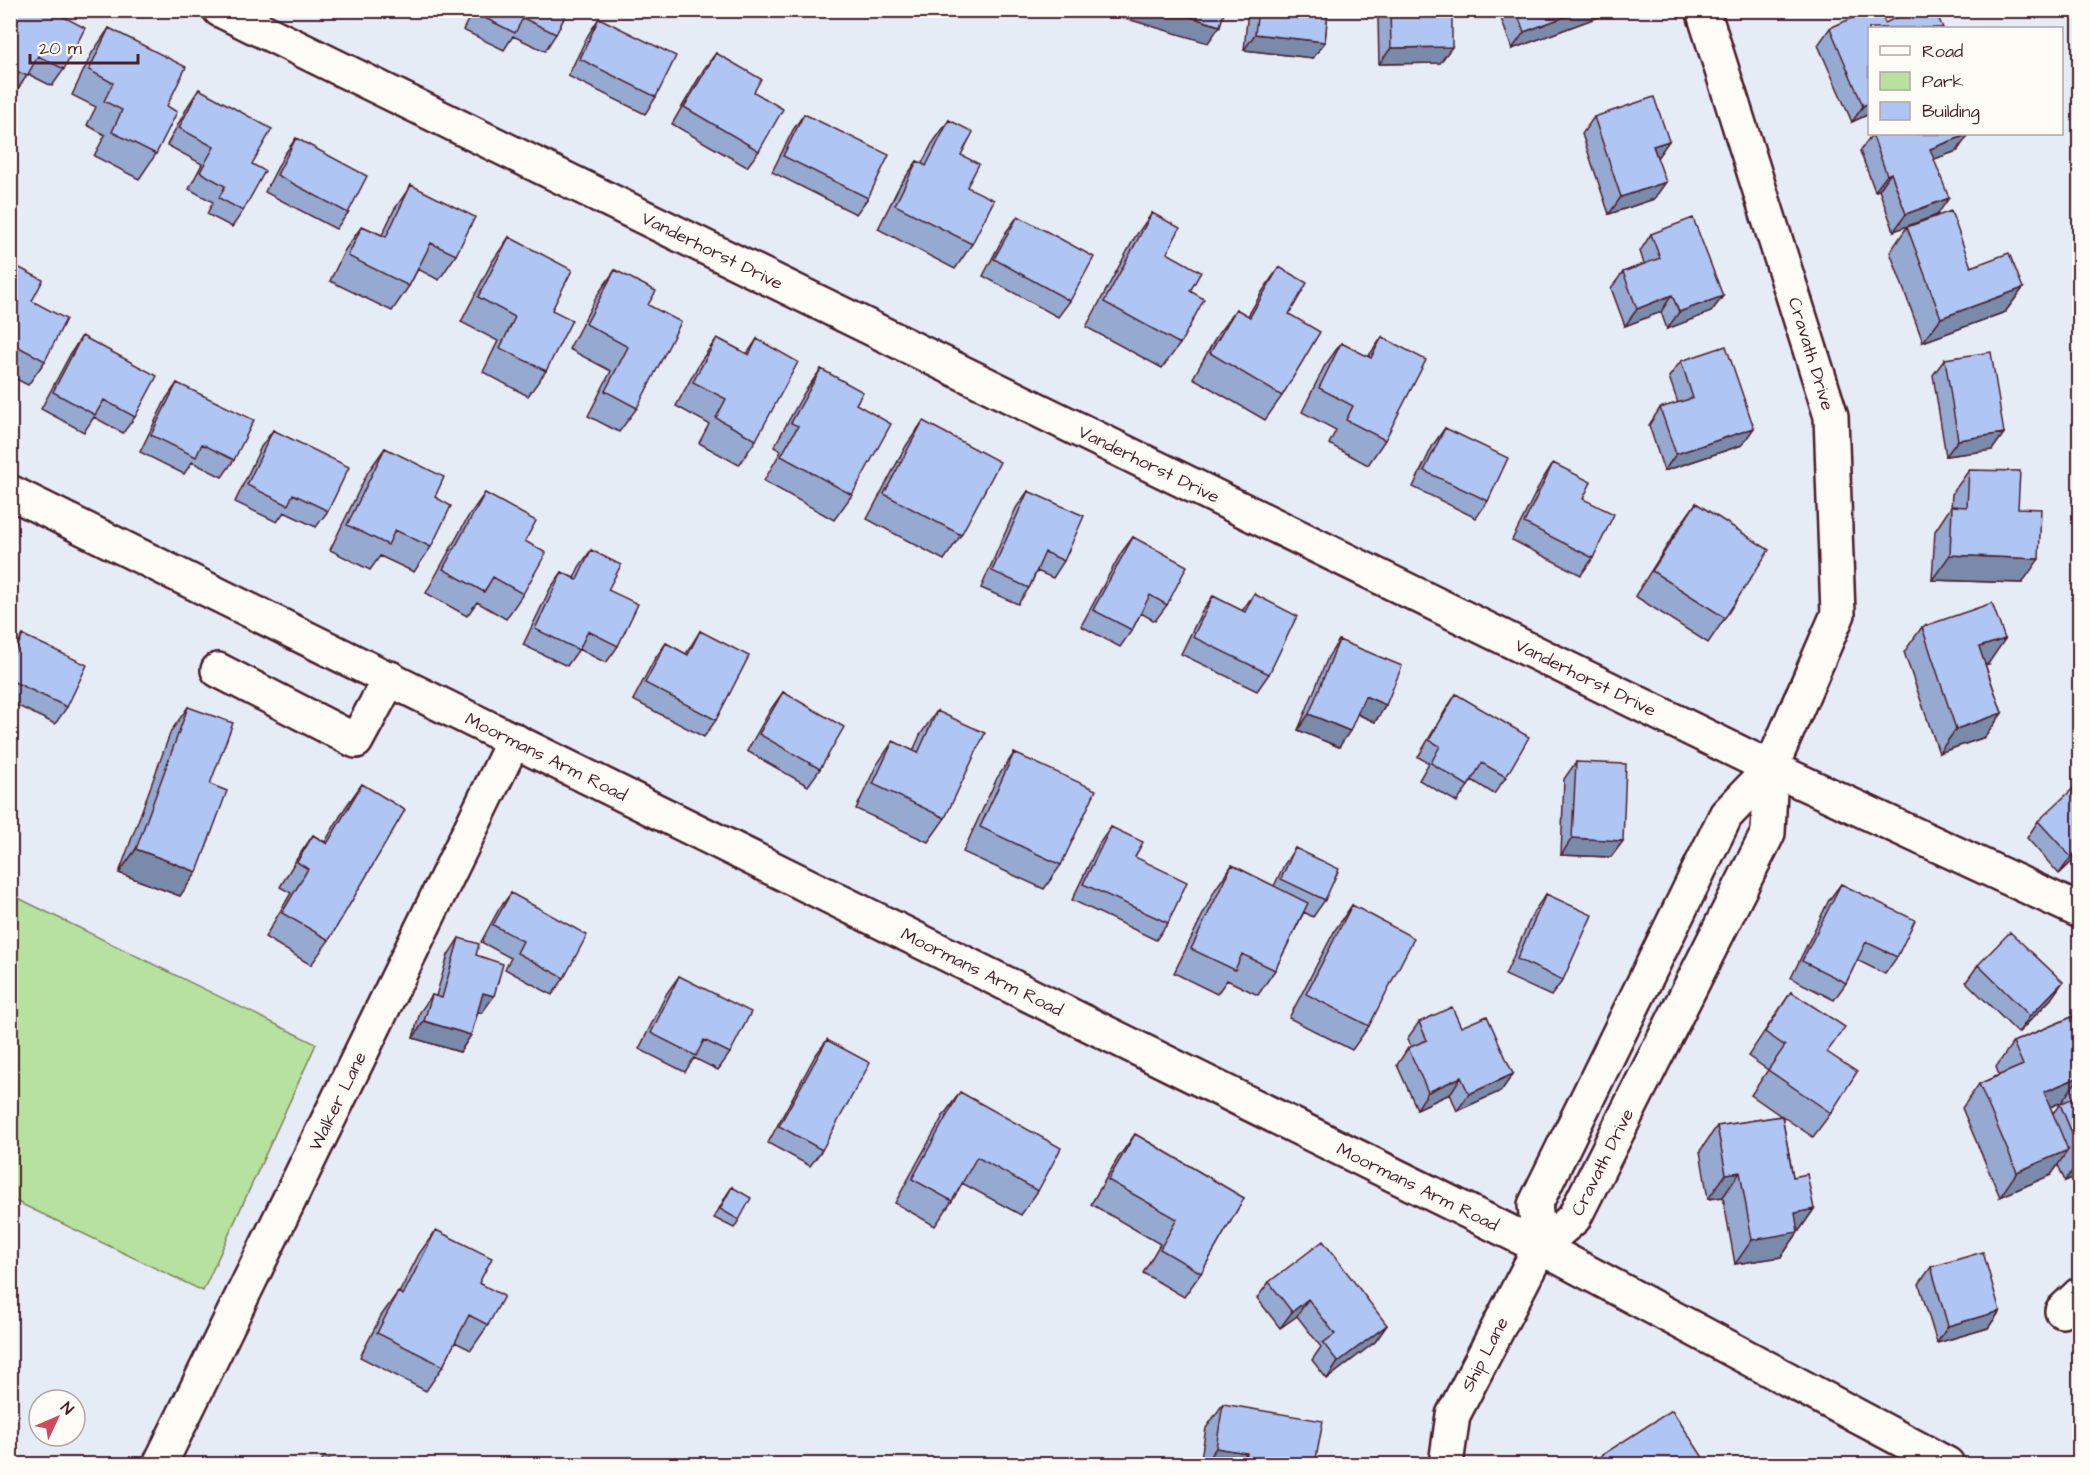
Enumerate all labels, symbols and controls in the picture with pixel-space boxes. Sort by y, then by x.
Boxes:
scale bar [30,27,138,65]
legend [1868,27,2063,135]
text: 20 m [39,36,82,61]
text: Road [1922,39,1963,64]
text: Park [1922,69,1964,94]
text: Building [1922,99,1980,125]
street label: Vanderhorst Drive [638,205,787,296]
street label: Cravath Drive [1782,294,1840,414]
street label: Vanderhorst Drive [1074,419,1224,509]
street label: Vanderhorst Drive [1511,632,1661,723]
street label: Moormans Arm Road [461,706,631,807]
street label: Moormans Arm Road [897,921,1067,1022]
street label: Walker Lane [303,1047,372,1155]
street label: Cravath Drive [1565,1104,1640,1220]
street label: Moormans Arm Road [1333,1136,1503,1237]
street label: Ship Lane [1455,1312,1514,1396]
north arrow [27,1388,87,1448]
text: N [56,1397,78,1420]

